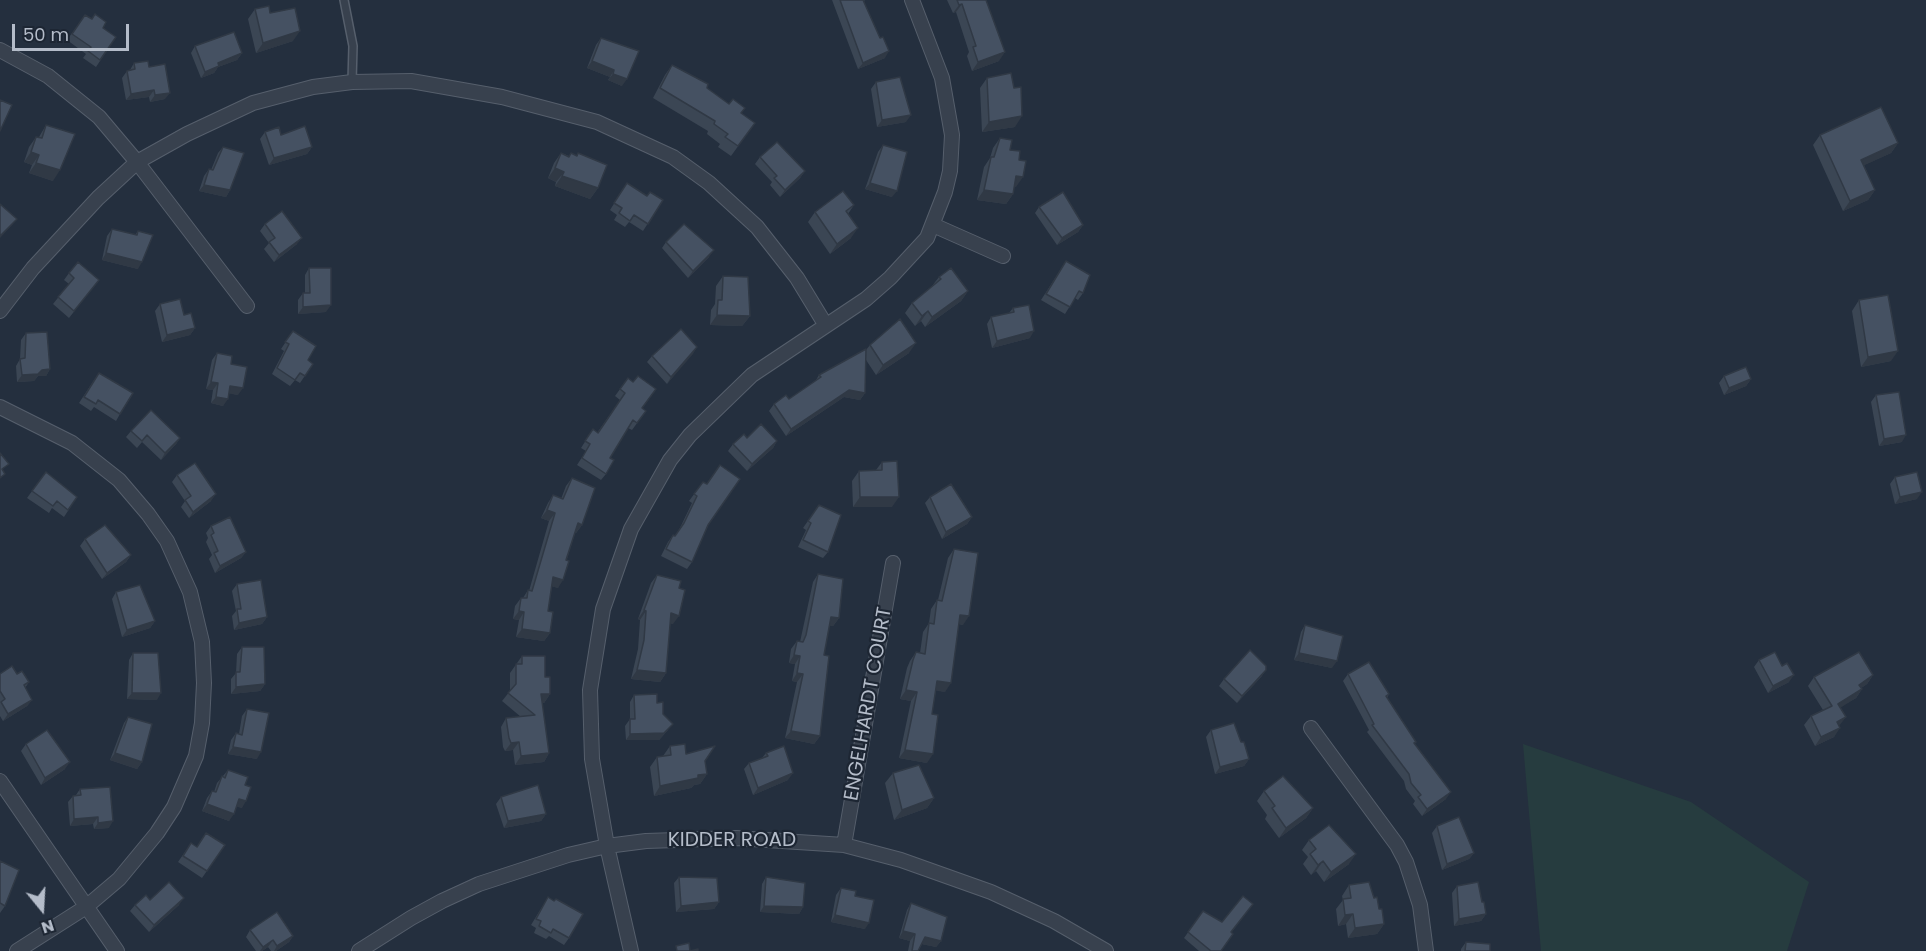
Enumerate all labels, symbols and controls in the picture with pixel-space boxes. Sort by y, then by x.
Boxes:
scale bar [15,12,132,50]
text: 50 m [23,22,69,47]
street label: ENGELHARDT COURT [840,605,898,803]
street label: KIDDER ROAD [668,829,796,853]
north arrow [12,879,72,939]
text: N [38,914,57,939]

